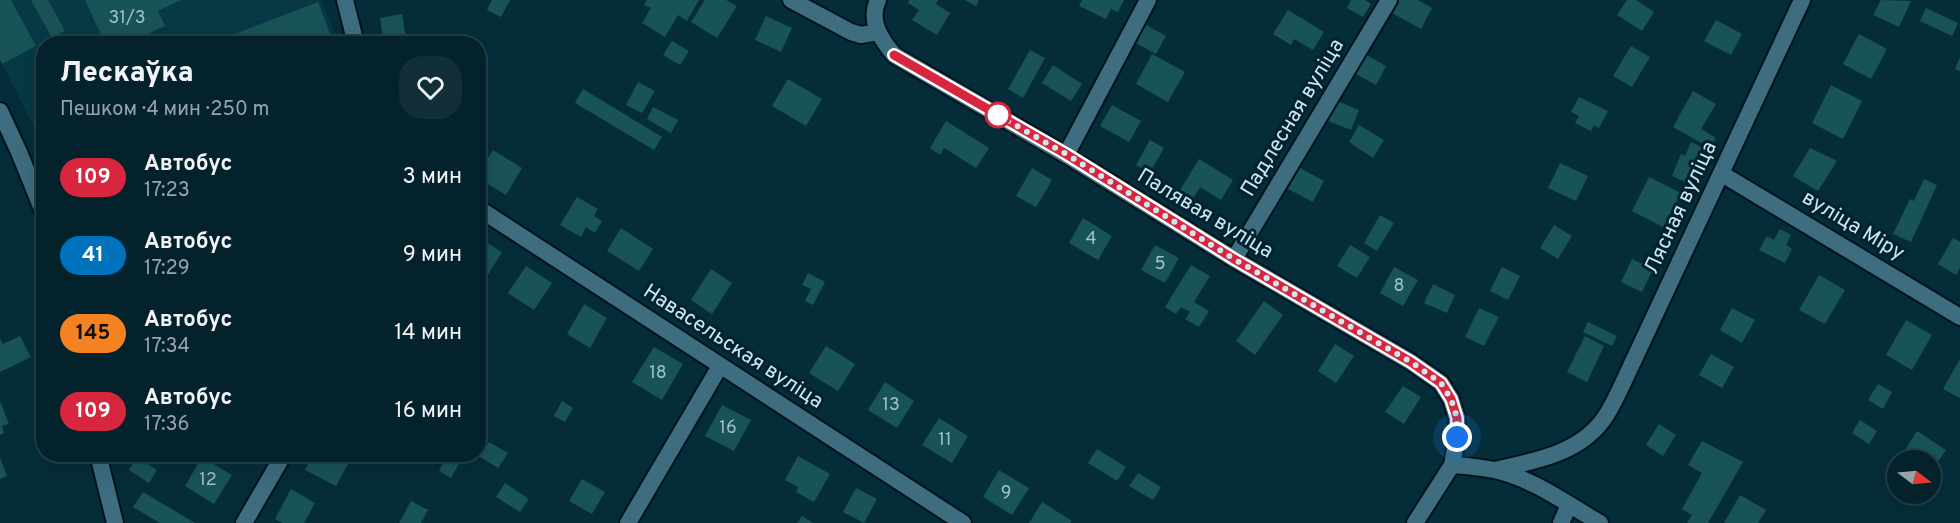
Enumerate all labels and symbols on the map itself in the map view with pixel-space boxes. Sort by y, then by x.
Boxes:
house number: 31/3 [108,7,146,30]
street label: Падлесная вуліца [1235,34,1351,202]
unlabelled marker [985,102,1011,128]
street label: Лясная вуліца [1638,137,1724,279]
street label: Палявая вуліца [1132,163,1278,265]
street label: вуліца Міру [1797,185,1909,267]
house number: 4 [1085,228,1097,251]
house number: 5 [1154,253,1166,276]
house number: 8 [1394,275,1405,298]
street label: Навасельская вуліца [638,279,828,415]
house number: 18 [649,362,667,385]
house number: 13 [882,394,900,417]
house number: 16 [719,417,737,440]
your location [1442,422,1472,452]
house number: 11 [938,429,952,452]
north arrow [1887,450,1941,504]
house number: 12 [199,469,217,492]
house number: 9 [1001,482,1011,505]

